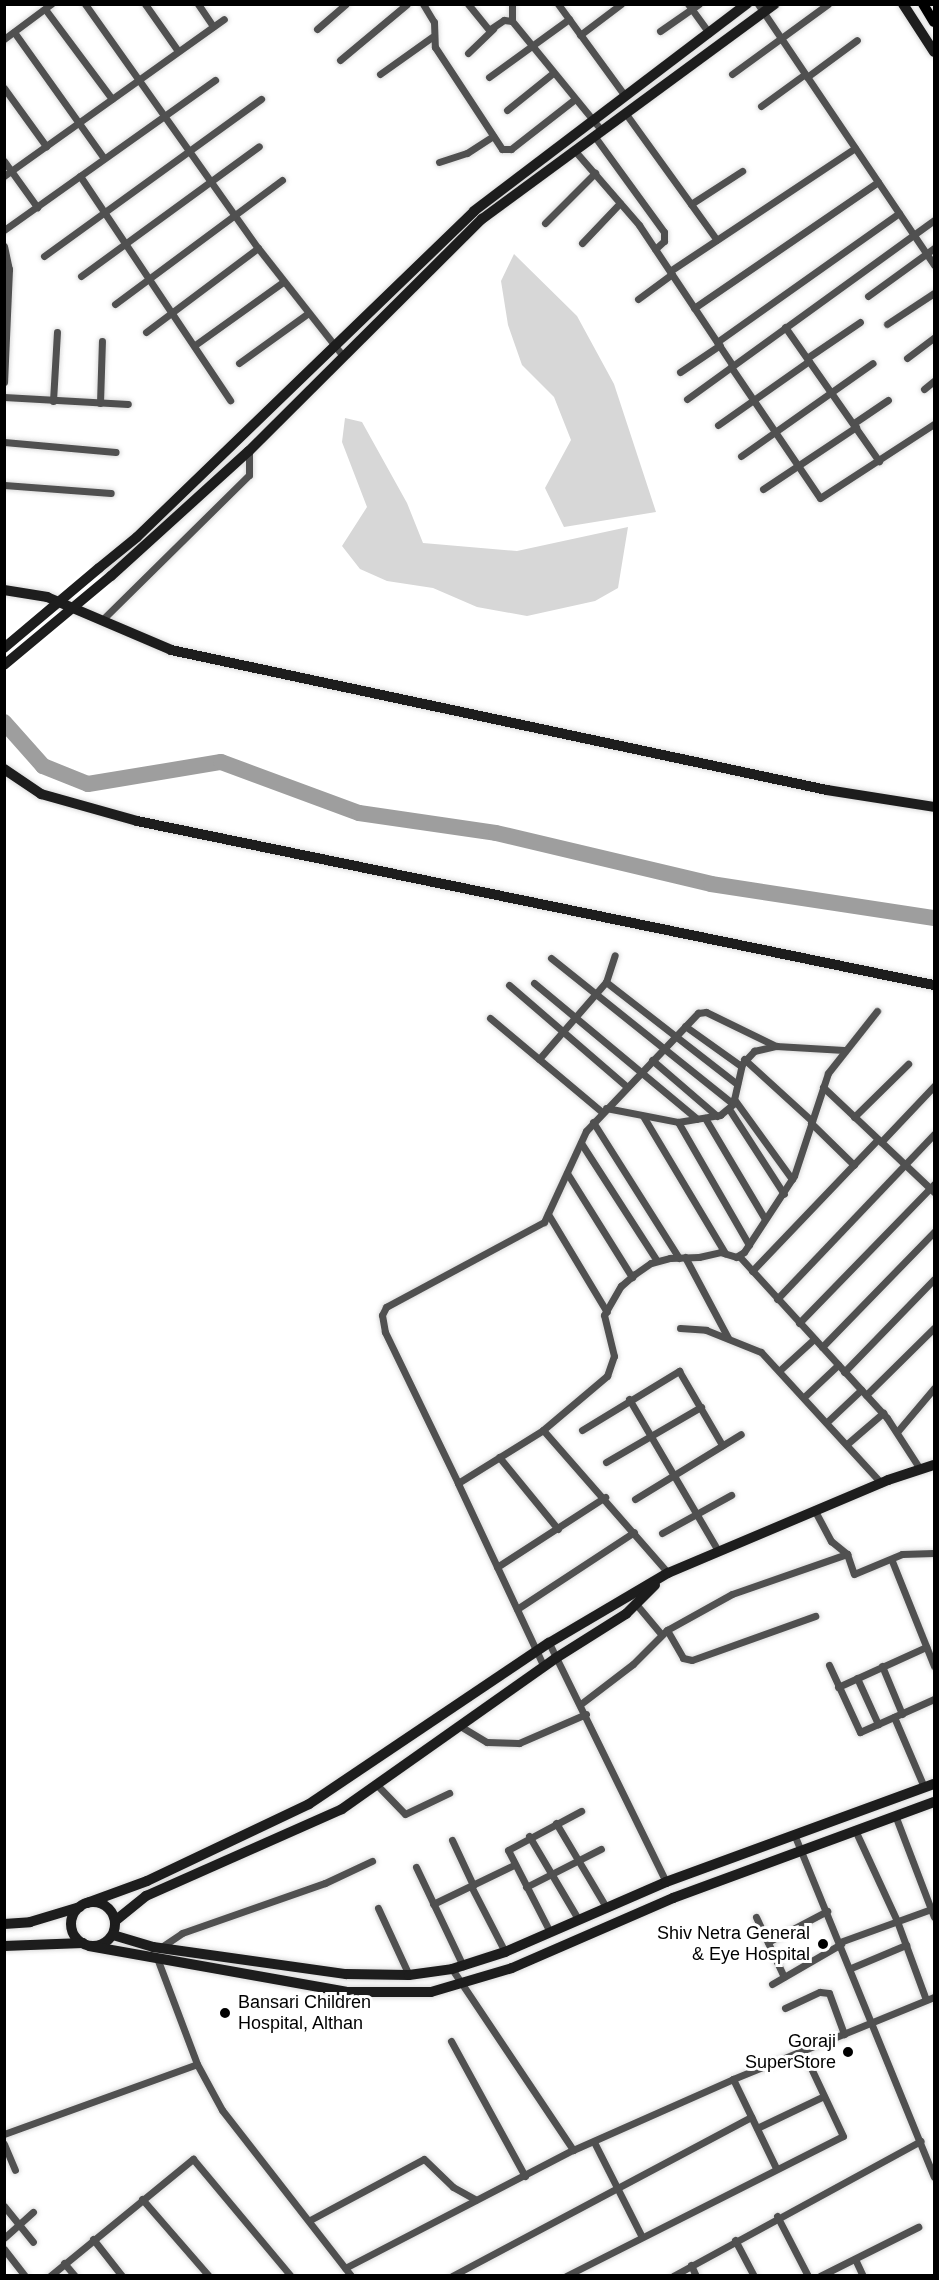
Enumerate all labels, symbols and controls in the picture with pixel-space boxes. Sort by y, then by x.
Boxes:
place label: Shiv Netra General & Eye Hospital [657,1923,810,1966]
marker: Shiv Netra General & Eye Hospital [814,1935,832,1953]
place label: Bansari Children Hospital, Althan [238,1992,371,2034]
marker: Bansari Children Hospital, Althan [216,2004,234,2022]
place label: Goraji SuperStore [745,2031,836,2074]
marker: Goraji SuperStore [841,2045,855,2059]

